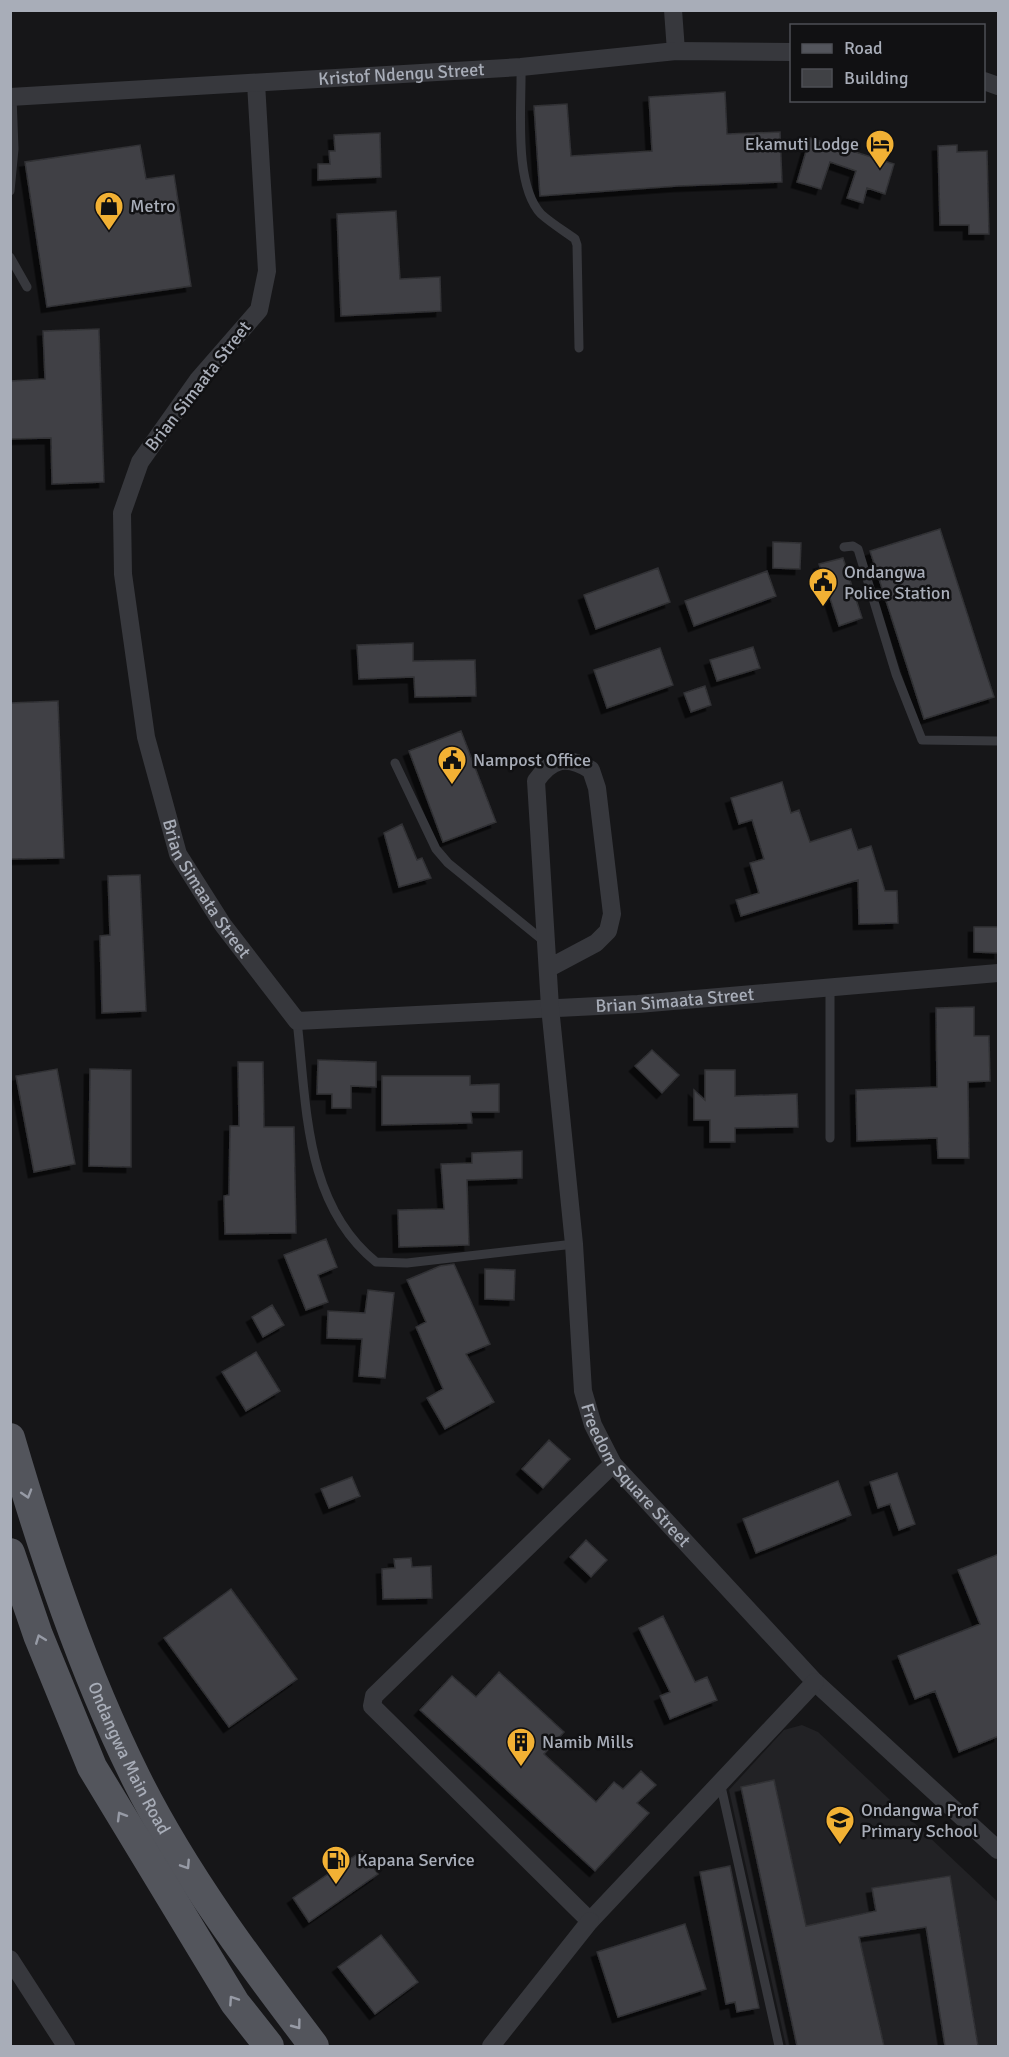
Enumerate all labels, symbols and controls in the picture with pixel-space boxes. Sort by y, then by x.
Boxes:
legend [790,24,985,102]
text: Road [844,37,883,59]
street label: Kristof Ndengu Street [317,58,485,90]
text: Building [844,67,908,89]
hotel icon: Ekamuti Lodge [864,128,896,170]
place label: Ekamuti Lodge [745,133,859,155]
shop icon: Metro [93,190,125,232]
place label: Metro [130,195,176,217]
street label: Brian Simaata Street [140,317,256,455]
place label: Ondangwa Police Station [844,561,950,604]
public building icon: Ondangwa Police Station [807,566,839,608]
public building icon: Nampost Office [436,744,468,786]
place label: Nampost Office [473,749,591,771]
street label: Brian Simaata Street [158,816,256,963]
street label: Brian Simaata Street [595,983,755,1017]
street label: Freedom Square Street [576,1401,695,1552]
one-way arrow [20,1488,32,1499]
one-way arrow [34,1634,47,1645]
street label: Ondangwa Main Road [83,1679,175,1838]
building icon: Namib Mills [505,1726,537,1768]
place label: Namib Mills [542,1731,634,1753]
place label: Ondangwa Prof Primary School [861,1799,979,1842]
school or university icon: Ondangwa Prof Primary School [824,1804,856,1846]
one-way arrow [116,1812,128,1822]
fuel station icon: Kapana Service [320,1844,352,1886]
place label: Kapana Service [357,1849,475,1871]
one-way arrow [179,1858,190,1869]
one-way arrow [229,1996,240,2007]
one-way arrow [290,2018,301,2029]

